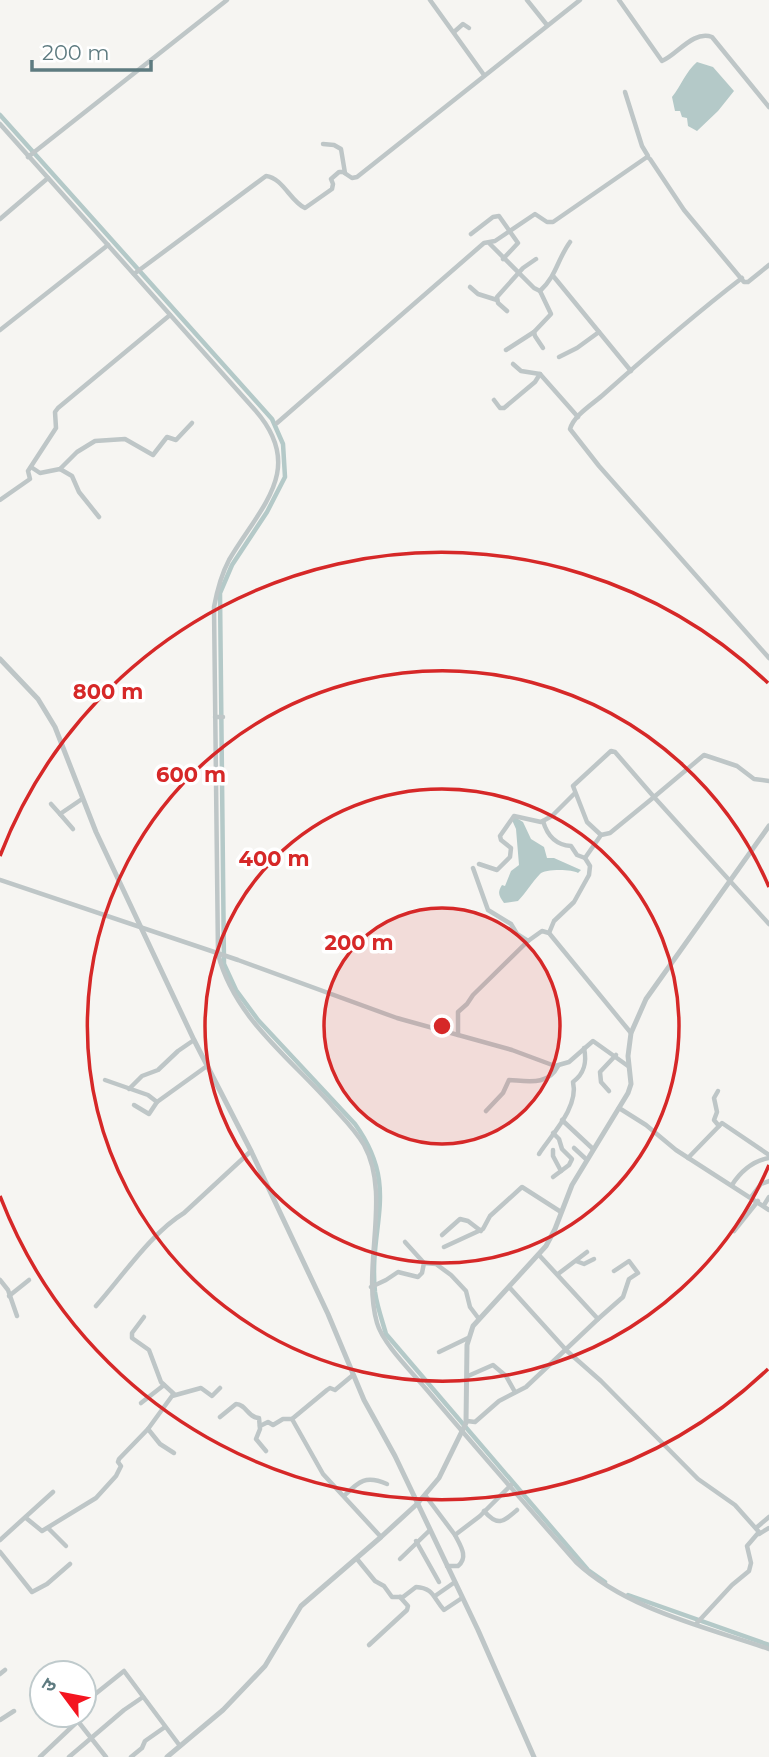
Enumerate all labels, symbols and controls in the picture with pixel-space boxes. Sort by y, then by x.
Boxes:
scale bar [32,28,150,72]
text: 200 m [42,40,109,65]
text: 800 m [73,679,143,704]
text: 600 m [156,762,226,787]
text: 400 m [239,846,309,871]
text: 200 m [325,930,393,955]
centre of rings [430,1014,454,1038]
north arrow [28,1659,98,1729]
text: उ [36,1674,62,1696]

